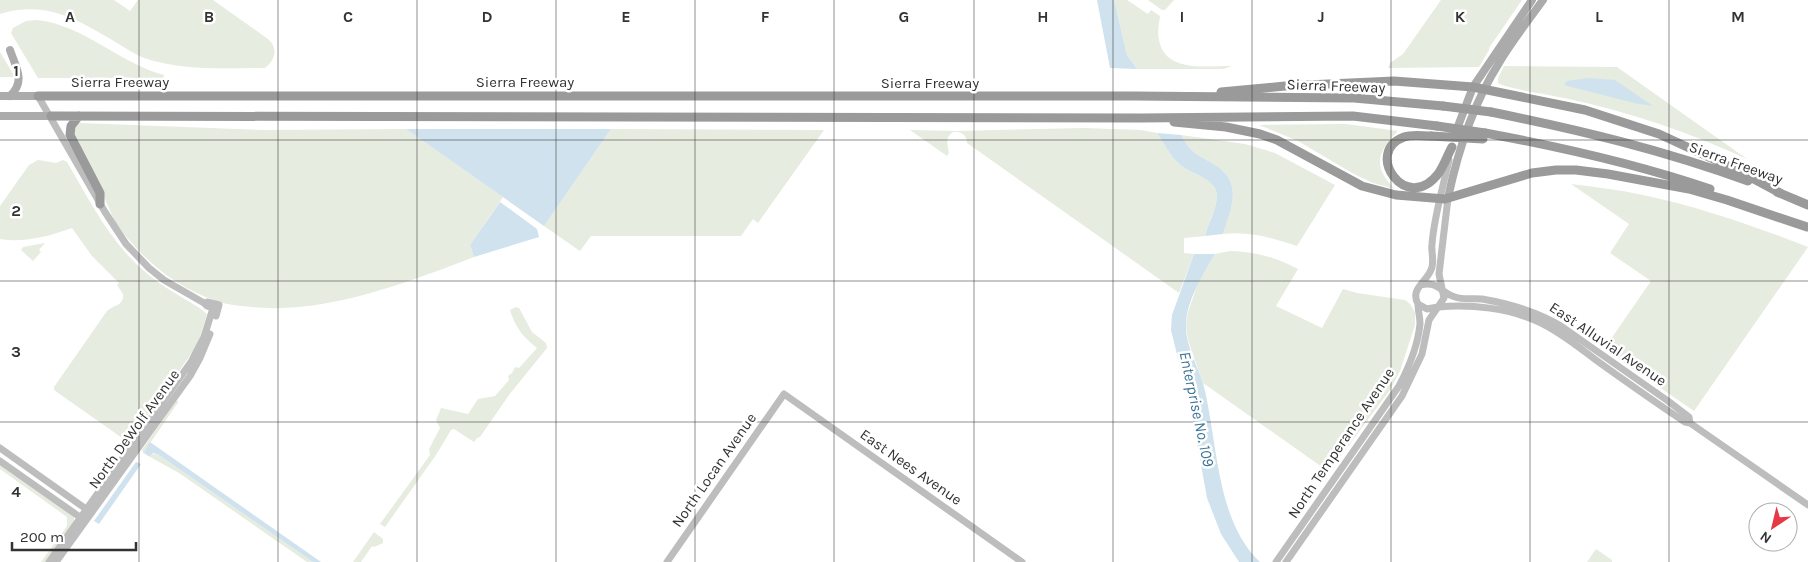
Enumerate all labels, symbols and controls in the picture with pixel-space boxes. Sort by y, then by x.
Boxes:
text: A [65,7,75,26]
text: B [204,7,214,26]
text: C [343,7,353,26]
text: D [482,7,493,26]
text: E [621,7,631,26]
text: F [761,7,770,26]
text: G [899,7,909,26]
text: H [1037,7,1049,26]
text: I [1180,7,1184,26]
text: J [1317,7,1325,26]
text: K [1455,7,1466,26]
text: L [1595,7,1603,26]
text: M [1731,7,1745,26]
text: 1 [13,61,19,80]
street label: Sierra Freeway [71,73,169,91]
street label: Sierra Freeway [476,73,574,91]
street label: Sierra Freeway [881,74,979,92]
street label: Sierra Freeway [1286,75,1386,97]
street label: Sierra Freeway [1687,138,1785,188]
text: 2 [11,201,21,220]
street label: East Alluvial Avenue [1546,298,1670,390]
text: 3 [11,342,21,361]
water label: Enterprise No. 109 [1176,350,1219,469]
street label: North Temperance Avenue [1284,364,1398,522]
street label: North DeWolf Avenue [85,366,183,492]
street label: North Locan Avenue [668,409,760,531]
street label: East Nees Avenue [857,425,965,509]
text: 4 [11,482,21,501]
north arrow [1748,502,1798,552]
scale bar [12,520,136,552]
text: N [1757,527,1775,547]
text: 200 m [20,528,64,546]

